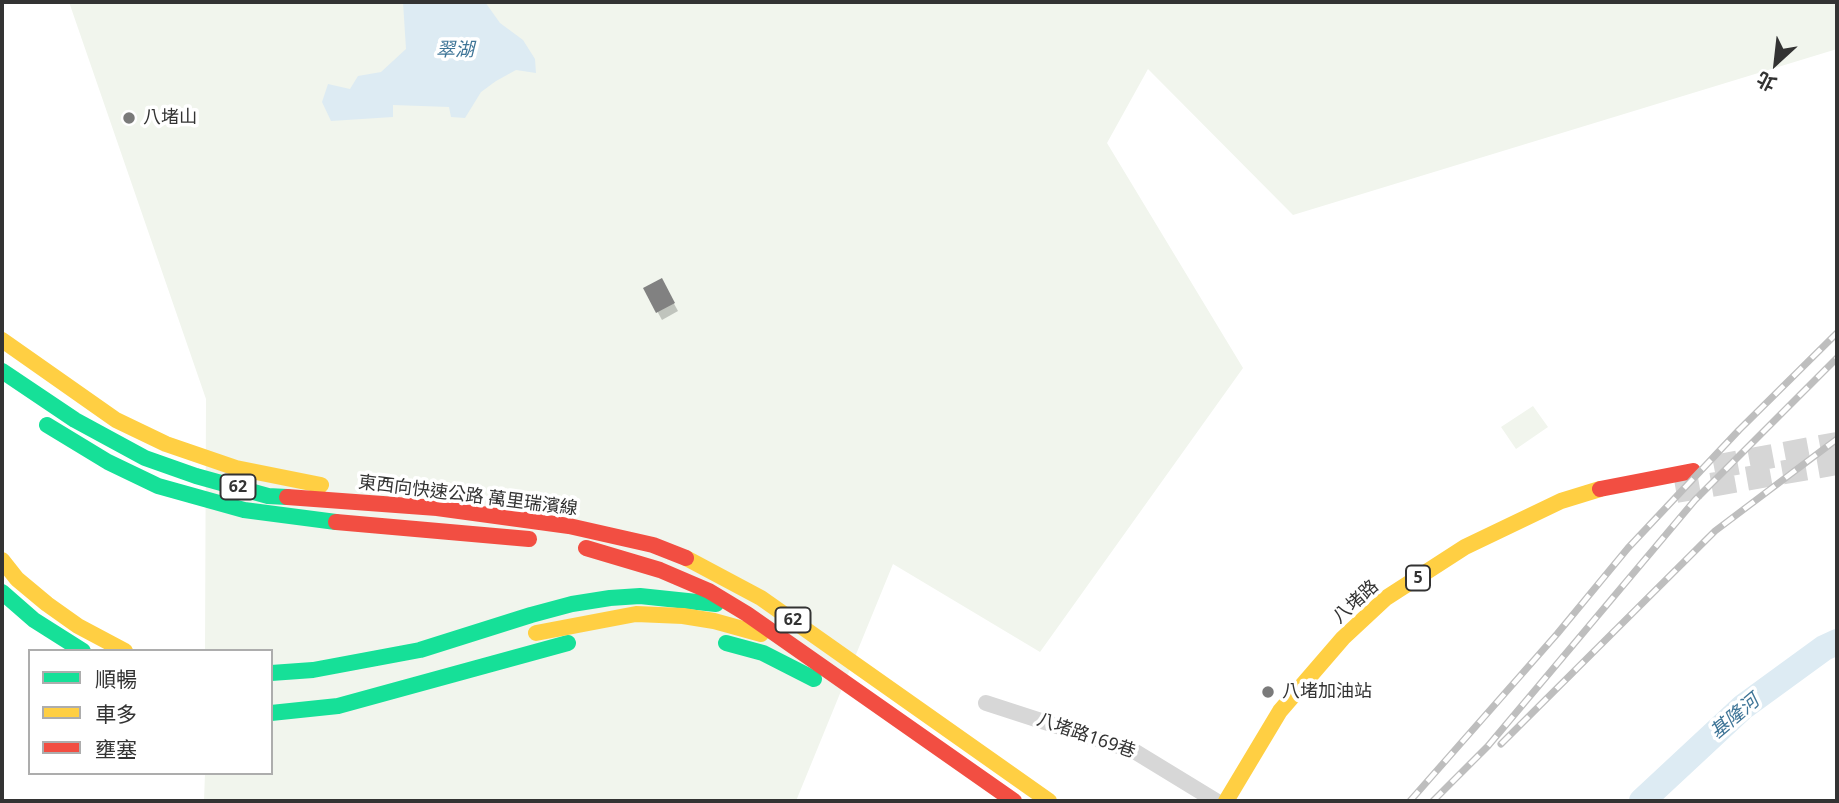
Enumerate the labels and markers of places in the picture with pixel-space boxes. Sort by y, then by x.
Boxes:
place label: 八堵山 [143,107,197,129]
marker: 八堵山 [121,110,137,126]
place label: 八堵加油站 [1282,681,1372,703]
marker: 八堵加油站 [1260,684,1276,700]

